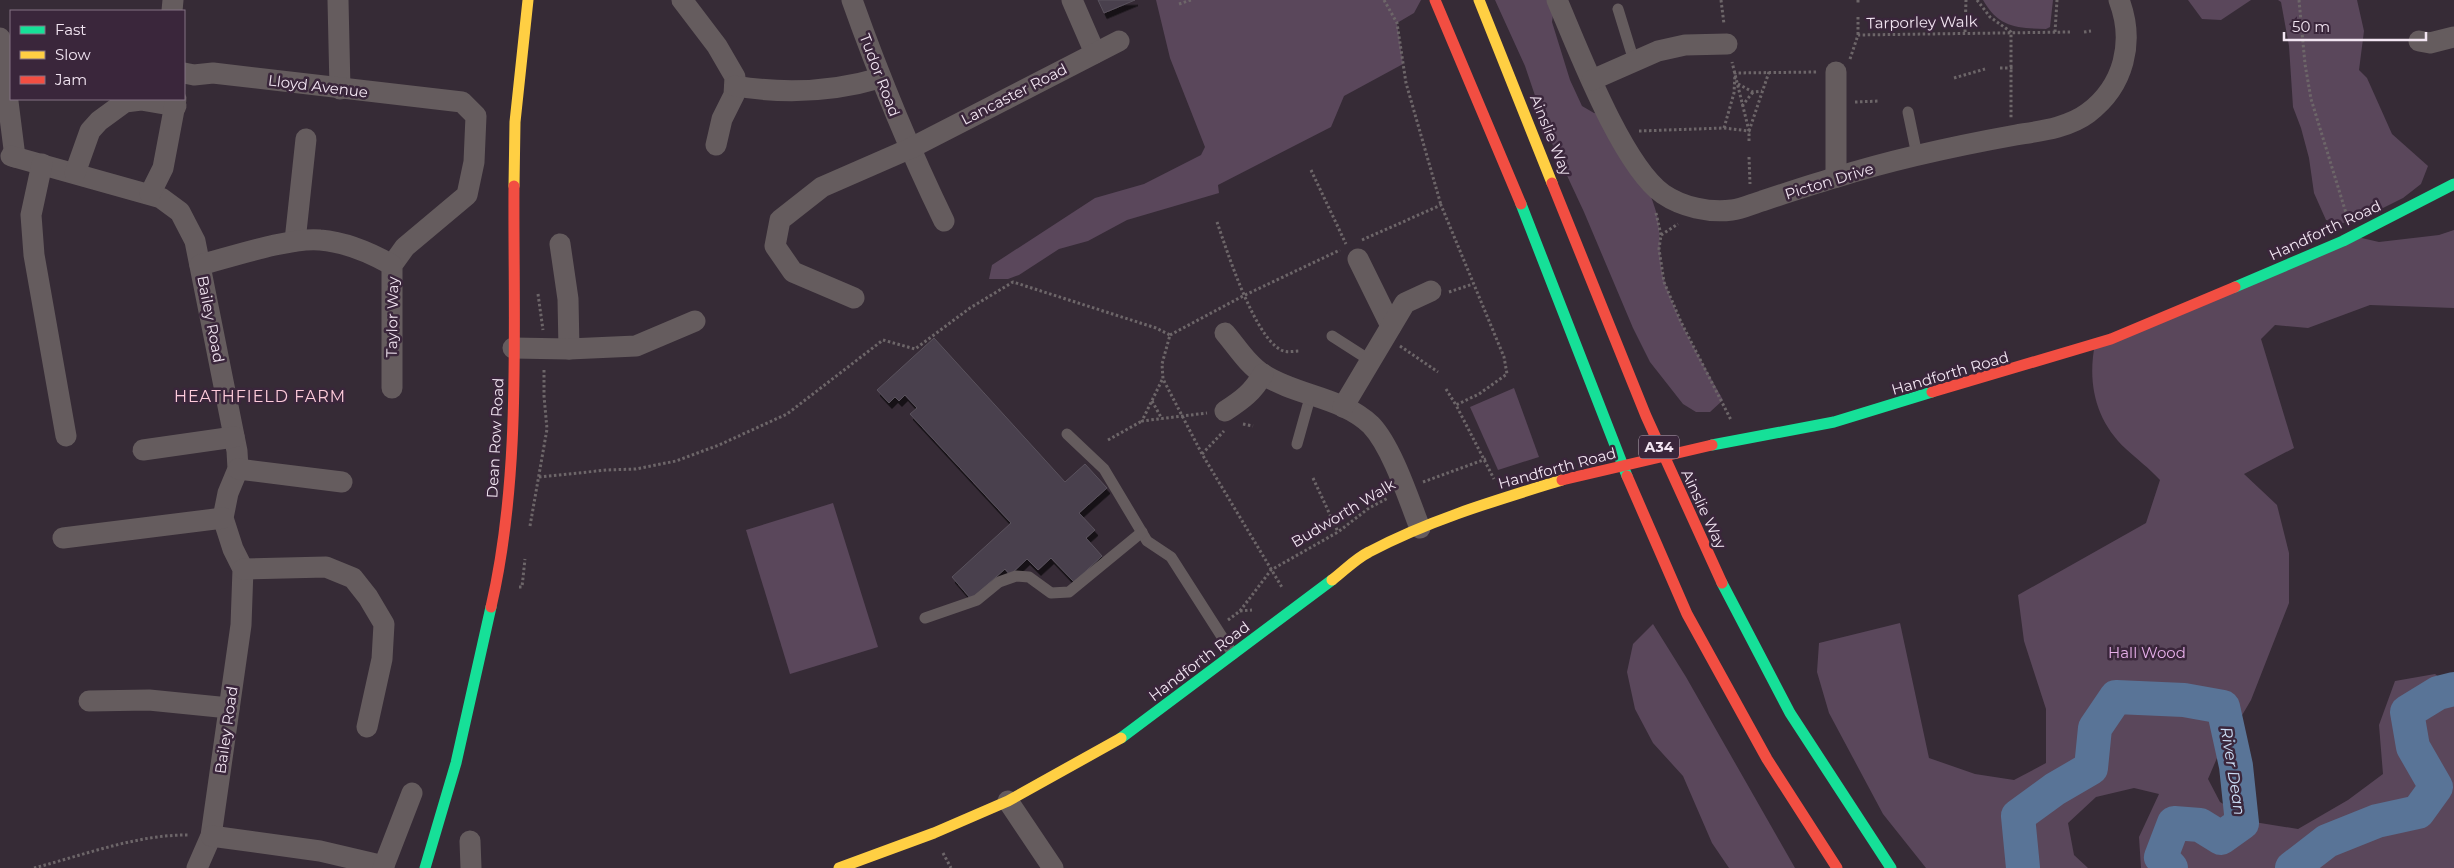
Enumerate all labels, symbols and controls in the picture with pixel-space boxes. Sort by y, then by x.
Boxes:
legend [10,10,185,100]
scale bar [2284,10,2426,42]
street label: Tarporley Walk [1866,12,1978,32]
text: 50 m [2292,17,2330,36]
text: Fast [55,20,86,39]
street label: Tudor Road [855,31,905,119]
text: Slow [55,45,91,64]
street label: Lancaster Road [958,59,1070,129]
text: Jam [54,70,87,89]
street label: Lloyd Avenue [267,70,369,102]
street label: Ainslie Way [1526,92,1576,179]
street label: Picton Drive [1782,158,1876,204]
street label: Handforth Road [2266,196,2384,264]
street label: Bailey Road [193,274,229,364]
street label: Taylor Way [382,276,402,358]
street label: Handforth Road [1889,347,2011,399]
street label: Dean Row Road [482,377,508,499]
district label: HEATHFIELD FARM [174,387,346,406]
road number: A34 [1639,436,1679,458]
street label: Handforth Road [1496,443,1618,493]
street label: Ainslie Way [1677,466,1731,553]
street label: Budworth Walk [1288,474,1398,552]
street label: Handforth Road [1145,617,1253,705]
park label: Hall Wood [2108,643,2186,662]
street label: Bailey Road [210,685,242,775]
water label: River Dean [2217,726,2249,816]

